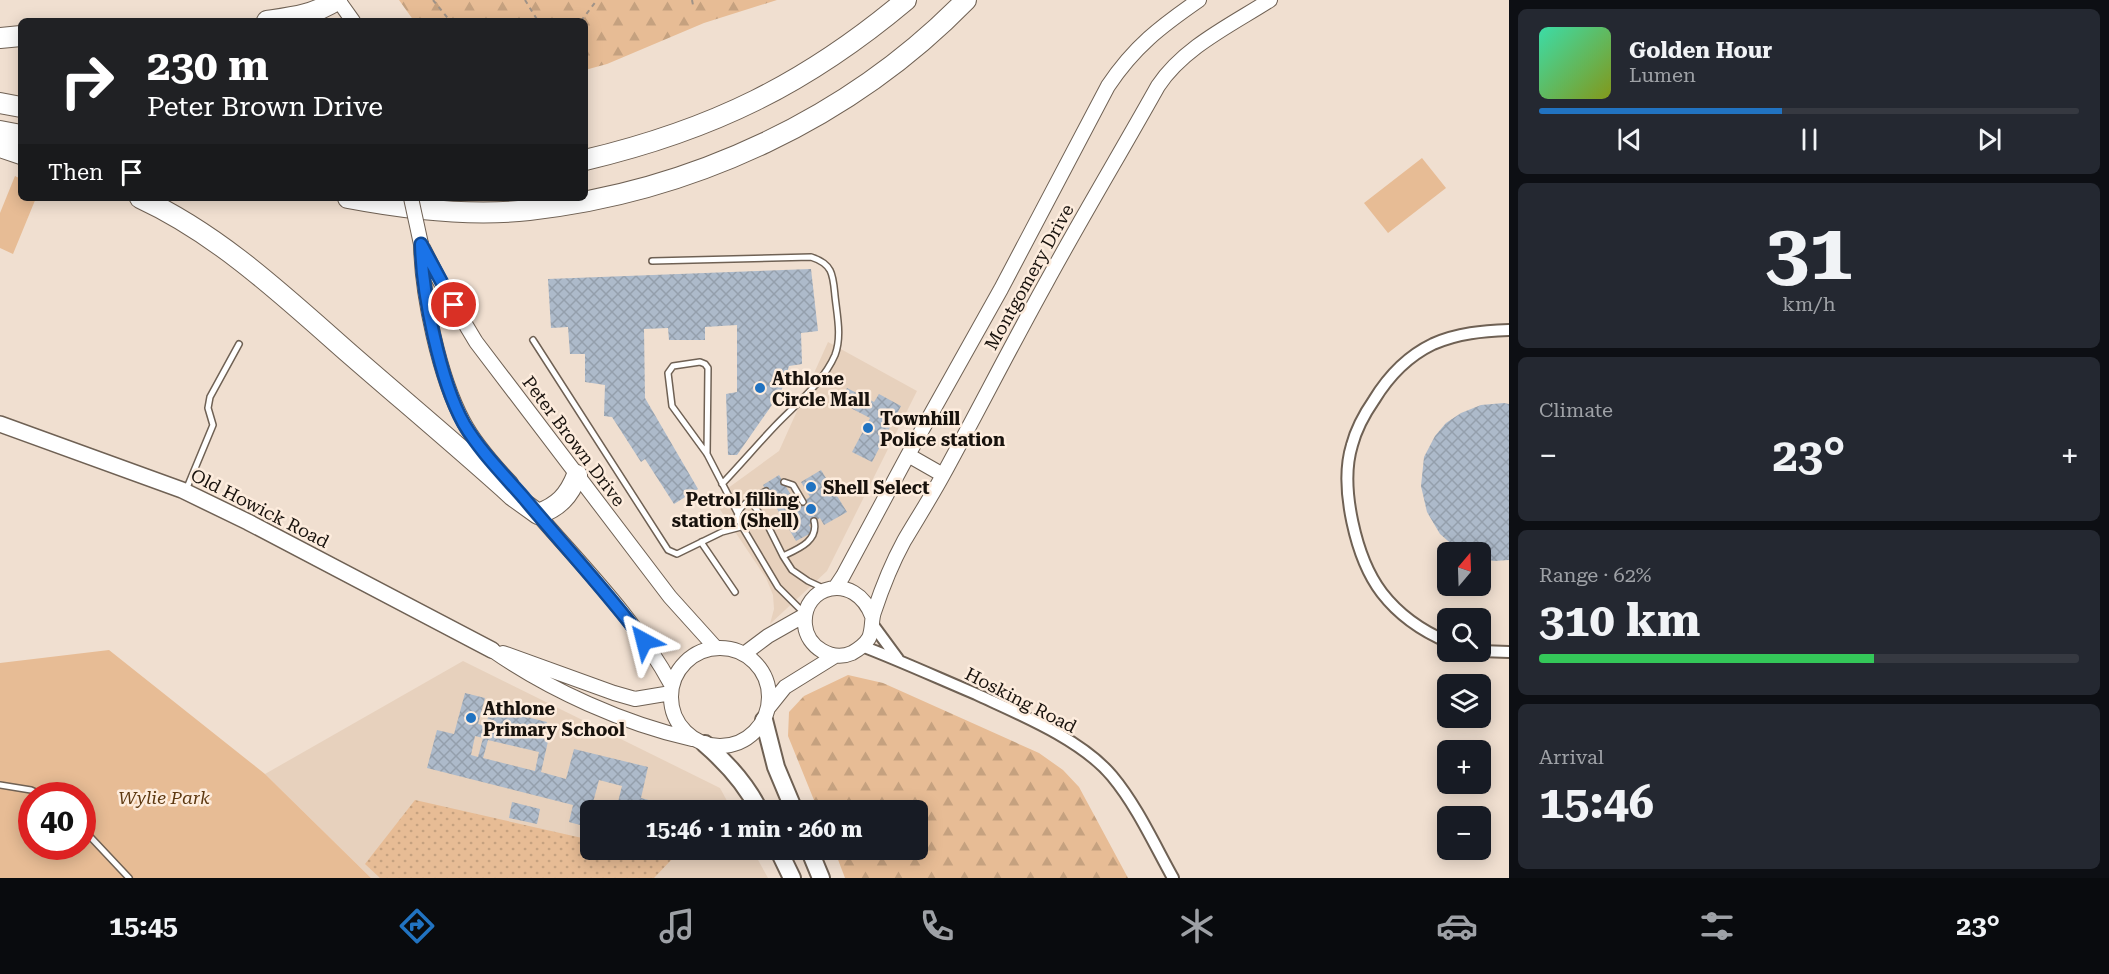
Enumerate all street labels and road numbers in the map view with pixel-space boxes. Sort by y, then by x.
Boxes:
street label: Montgomery Drive [980,200,1078,354]
street label: Peter Brown Drive [518,372,630,510]
street label: Old Howick Road [187,464,333,552]
street label: Hosking Road [962,663,1081,737]

